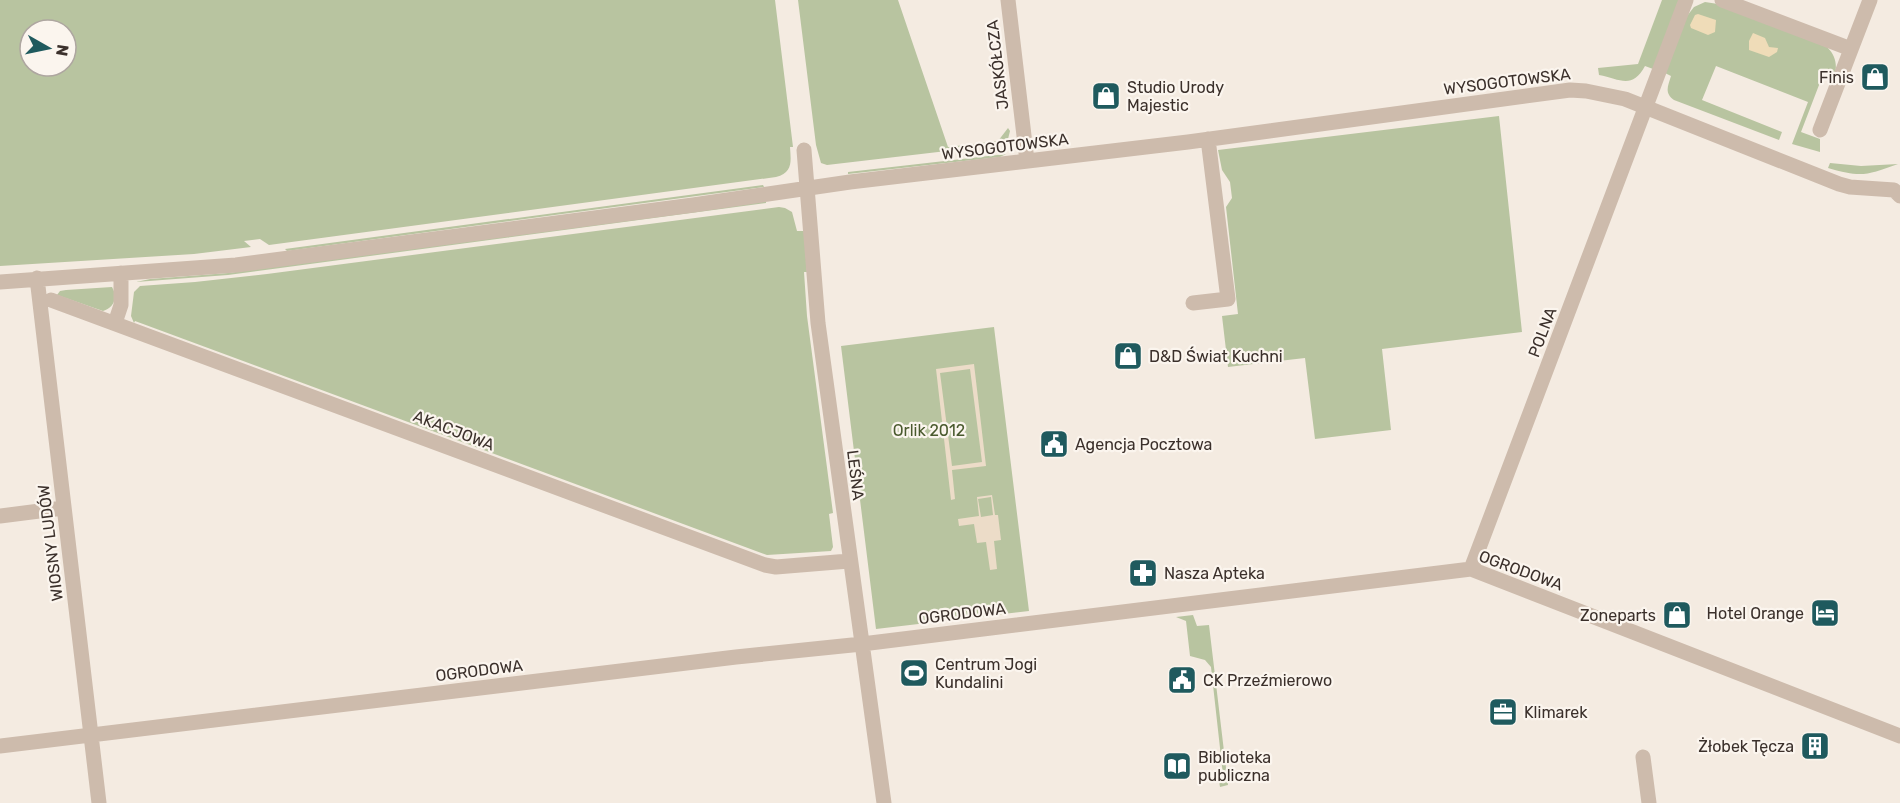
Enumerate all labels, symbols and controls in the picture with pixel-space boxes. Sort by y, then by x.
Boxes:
north arrow [18,18,78,78]
street label: JASKÓŁCZA [982,19,1012,111]
text: N [52,43,73,57]
shop icon: Finis [1859,61,1891,93]
street label: WYSOGOTOWSKA [1443,64,1572,99]
place label: Finis [1819,68,1854,87]
place label: Studio Urody Majestic [1127,78,1224,115]
shop icon: Studio Urody Majestic [1090,80,1122,112]
street label: WYSOGOTOWSKA [941,129,1070,164]
street label: POLNA [1524,304,1561,360]
shop icon: D&D Świat Kuchni [1112,340,1144,372]
place label: D&D Świat Kuchni [1149,346,1283,366]
street label: AKACJOWA [411,406,497,455]
park label: Orlik 2012 [893,421,965,440]
public building icon: Agencja Pocztowa [1038,428,1070,460]
place label: Agencja Pocztowa [1075,435,1212,454]
street label: LEŚNA [843,449,869,502]
street label: WIOSNY LUDÓW [33,483,67,602]
street label: OGRODOWA [1476,547,1566,595]
pharmacy icon: Nasza Apteka [1127,557,1159,589]
place label: Nasza Apteka [1164,564,1265,583]
hotel icon: Hotel Orange [1809,597,1841,629]
street label: OGRODOWA [917,599,1007,628]
shop icon: Zoneparts [1661,599,1693,631]
place label: Hotel Orange [1707,604,1804,623]
place label: Zoneparts [1580,606,1656,625]
place label: Centrum Jogi Kundalini [935,655,1037,692]
street label: OGRODOWA [434,656,524,685]
sports icon: Centrum Jogi Kundalini [898,657,930,689]
public building icon: CK Przeźmierowo [1166,664,1198,696]
place label: CK Przeźmierowo [1203,671,1332,690]
office icon: Klimarek [1487,696,1519,728]
place label: Klimarek [1524,703,1588,722]
building icon: Żłobek Tęcza [1799,730,1831,762]
place label: Żłobek Tęcza [1698,737,1794,757]
place label: Biblioteka publiczna [1198,748,1271,785]
library icon: Biblioteka publiczna [1161,750,1193,782]

